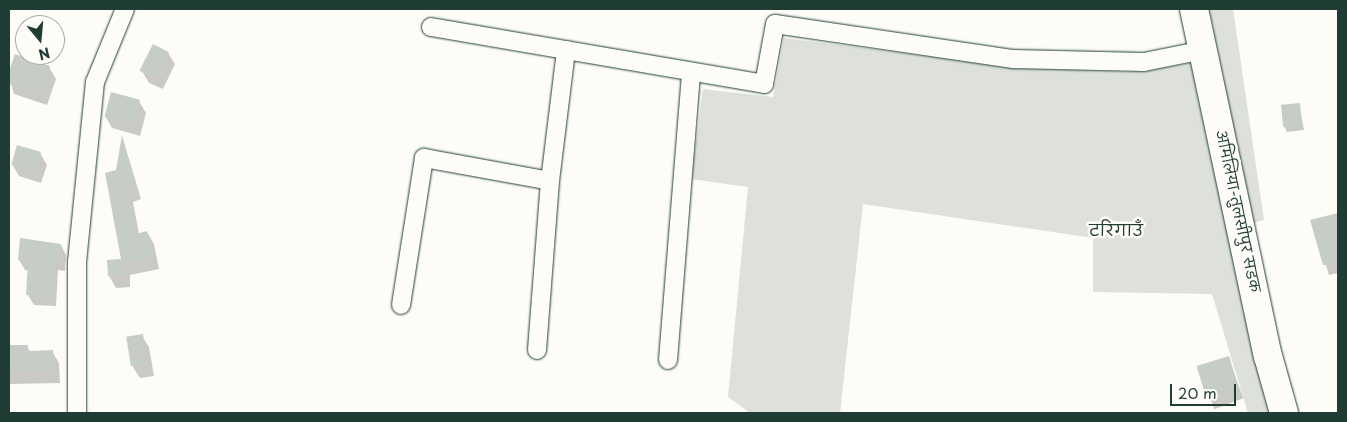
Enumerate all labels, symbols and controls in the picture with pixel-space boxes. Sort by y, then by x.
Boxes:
north arrow [15,15,65,65]
text: N [36,42,53,66]
street label: अमिलिया-तुलसीपुर सडक [1213,128,1263,294]
district label: टरिगाउँ [1089,219,1143,239]
scale bar [1172,374,1238,406]
text: 20 m [1178,381,1217,404]

